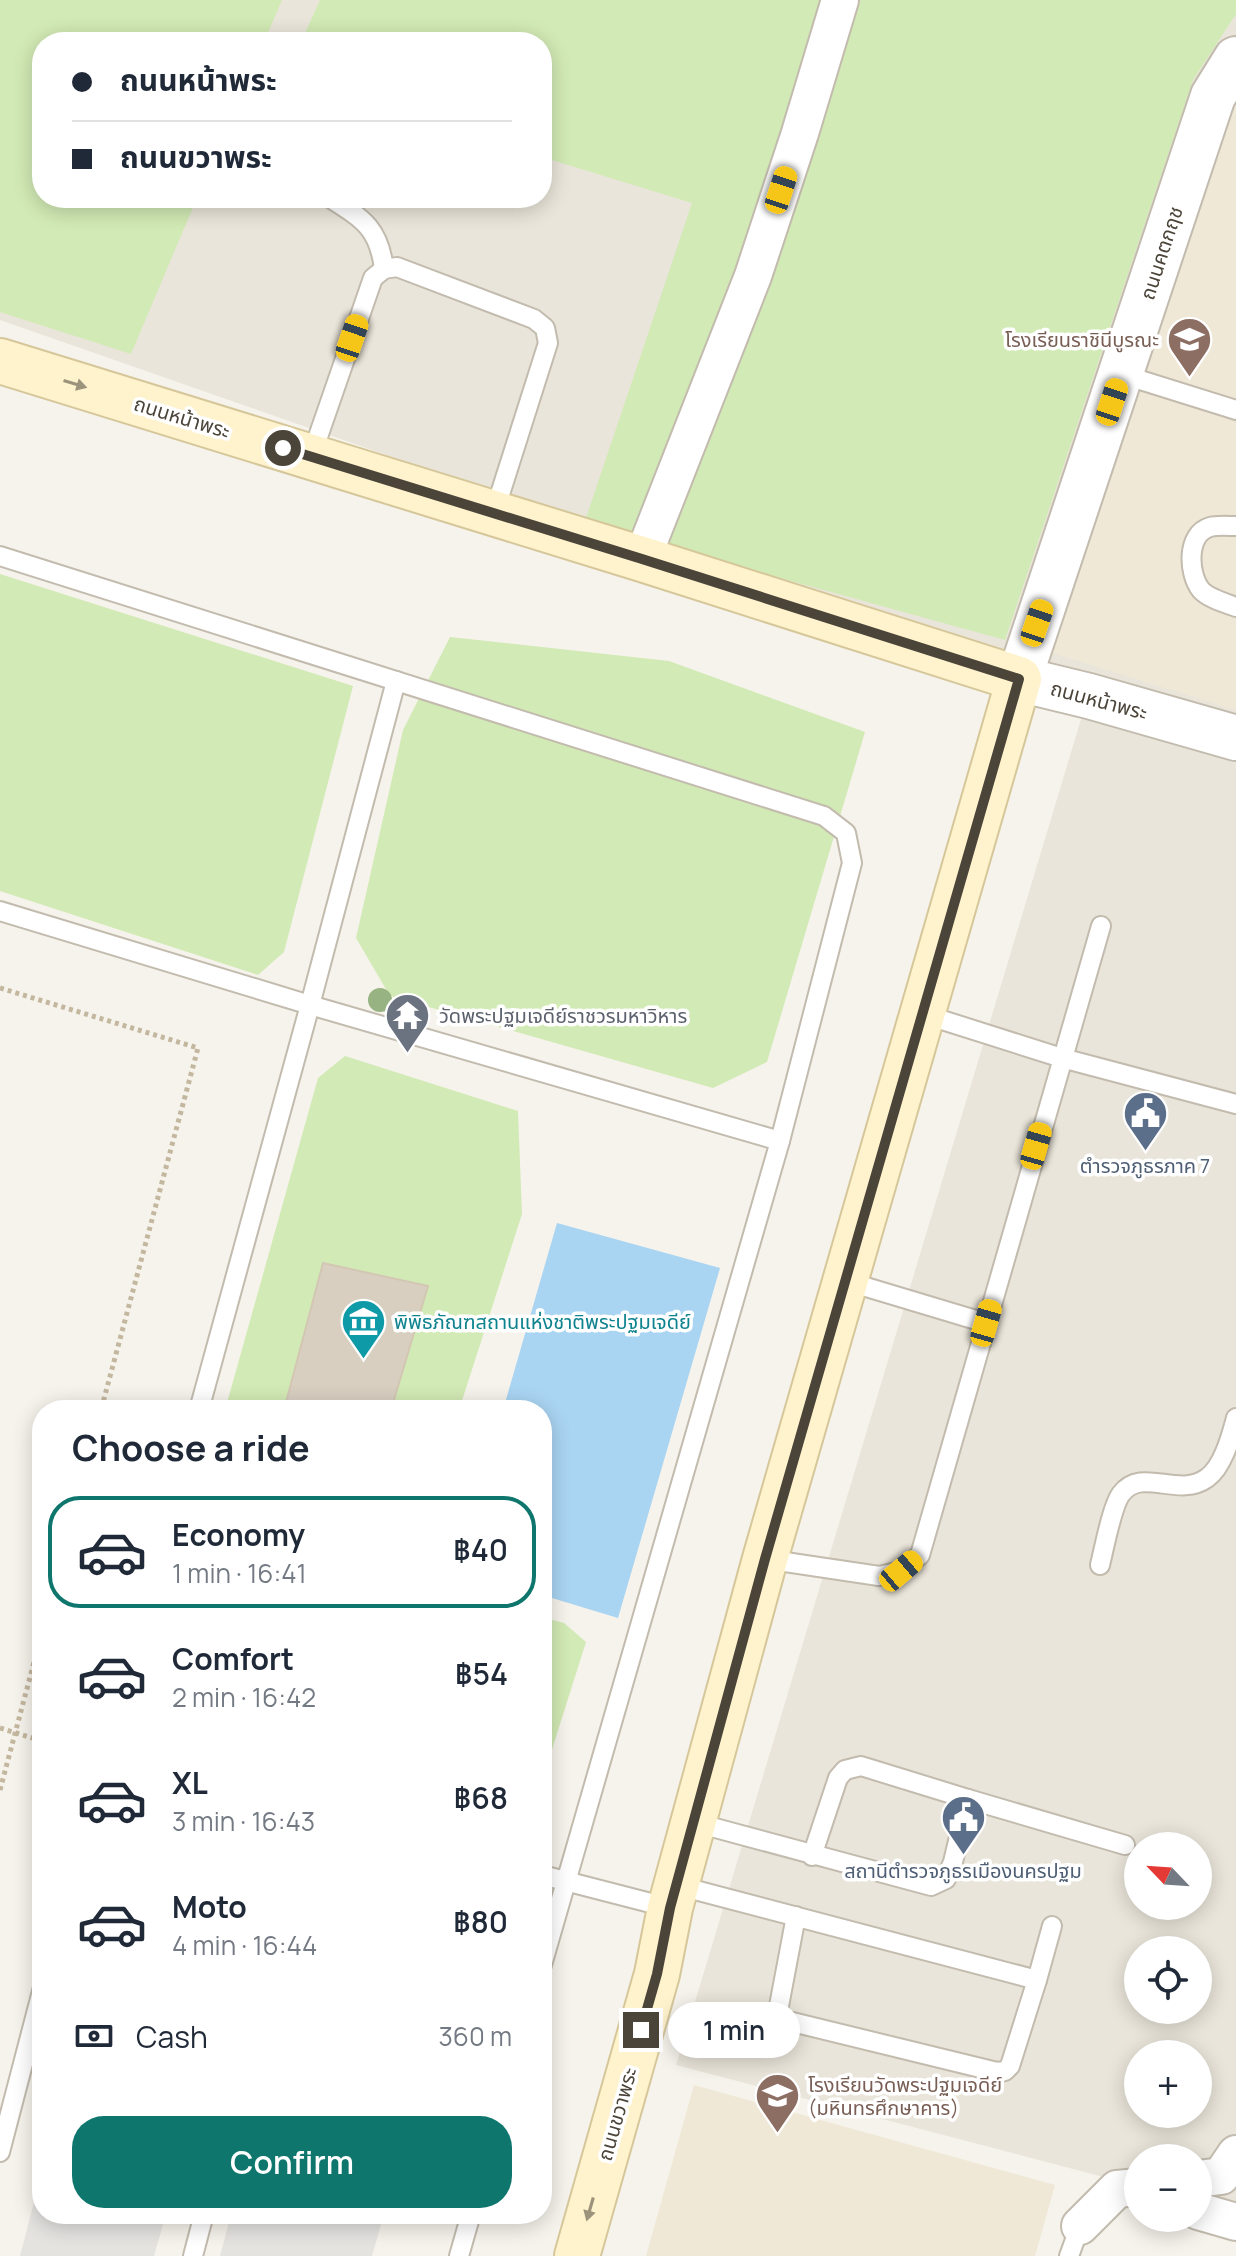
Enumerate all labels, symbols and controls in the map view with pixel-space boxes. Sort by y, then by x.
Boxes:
text: ถนนหน้าพระ [120,59,277,100]
text: ถนนขวาพระ [120,136,272,177]
car [762,163,800,217]
street label: ถนนคตกฤช [1133,203,1189,303]
car [333,311,371,365]
school or university icon: โรงเรียนราชินีบูรณะ [1166,315,1214,378]
place label: โรงเรียนราชินีบูรณะ [1005,326,1159,353]
car [1093,375,1131,429]
one-way arrow [63,378,87,391]
street label: ถนนหน้าพระ [131,390,233,444]
route start [265,430,301,466]
car [1018,596,1056,650]
street label: ถนนหน้าพระ [1048,674,1150,726]
temple icon: วัดพระปฐมเจดีย์ราชวรมหาวิหาร [384,991,432,1054]
place label: วัดพระปฐมเจดีย์ราชวรมหาวิหาร [439,1002,687,1029]
public building icon: ตำรวจภูธรภาค 7 [1121,1089,1169,1152]
car [1018,1120,1054,1172]
place label: ตำรวจภูธรภาค 7 [1080,1152,1210,1179]
museum icon: พิพิธภัณฑสถานแห่งชาติพระปฐมเจดีย์ [339,1297,387,1360]
car [968,1297,1004,1349]
place label: พิพิธภัณฑสถานแห่งชาติพระปฐมเจดีย์ [394,1308,691,1335]
text: Choose a ride [72,1423,310,1472]
text: Economy [172,1514,305,1555]
icon: car [76,1516,148,1588]
text: ฿40 [453,1529,508,1570]
car [875,1546,927,1596]
text: 1 min · 16:41 [172,1555,307,1591]
text: Comfort [172,1638,294,1679]
icon: car [76,1640,148,1712]
text: ฿54 [455,1653,508,1694]
text: 2 min · 16:42 [172,1679,316,1715]
text: XL [172,1762,208,1803]
icon: car [76,1764,148,1836]
text: ฿68 [454,1777,508,1818]
public building icon: สถานีตำรวจภูธรเมืองนครปฐม [939,1794,987,1857]
text: 3 min · 16:43 [172,1803,315,1839]
north arrow [1124,1832,1212,1920]
map controls [1124,1832,1212,2232]
place label: สถานีตำรวจภูธรเมืองนครปฐม [844,1857,1082,1884]
text: Moto [172,1886,247,1927]
icon: car [76,1888,148,1960]
text: ฿80 [453,1901,508,1942]
text: 4 min · 16:44 [172,1927,317,1963]
button: locate [1124,1936,1212,2024]
callout: 1 min [669,2002,801,2058]
route end [623,2012,659,2048]
text: 1 min [703,2012,765,2048]
icon: cash [72,2014,116,2058]
text: Cash [136,2016,208,2057]
text: 360 m [438,2018,512,2054]
button: + [1124,2040,1212,2128]
street label: ถนนขวาพระ [591,2064,643,2164]
place label: โรงเรียนวัดพระปฐมเจดีย์ (มหินทรศึกษาคาร) [808,2071,1002,2121]
school or university icon: โรงเรียนวัดพระปฐมเจดีย์ (มหินทรศึกษาคาร) [753,2072,801,2135]
button: Confirm [72,2116,512,2208]
button: − [1124,2144,1212,2232]
one-way arrow [583,2198,596,2222]

